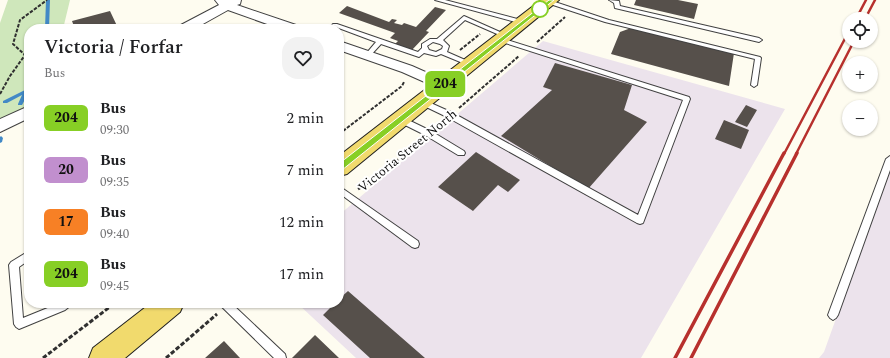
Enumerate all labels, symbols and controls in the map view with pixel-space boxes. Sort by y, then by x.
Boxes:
unlabelled marker [531,0,549,18]
map controls [842,12,878,136]
button: locate [842,12,878,48]
text: Victoria / Forfar [44,33,183,62]
button: heart [282,37,324,79]
button: + [842,56,878,92]
text: Bus [44,63,65,83]
line badge: 204 [422,71,468,97]
text: 204 [433,73,457,94]
text: Bus [100,97,126,120]
button: − [842,100,878,136]
street label: Victoria Street North [354,104,462,197]
text: 204 [54,107,78,128]
text: 2 min [286,107,324,130]
text: 09:30 [100,120,129,140]
text: Bus [100,149,126,172]
text: 20 [58,159,74,180]
text: 7 min [286,159,324,182]
text: 09:35 [100,172,129,192]
text: Bus [100,201,126,224]
text: 17 [58,211,74,232]
text: 12 min [279,211,324,234]
text: 09:40 [100,224,129,244]
text: Bus [100,253,126,276]
text: 204 [54,263,78,284]
text: 17 min [279,263,324,286]
text: 09:45 [100,276,129,296]

